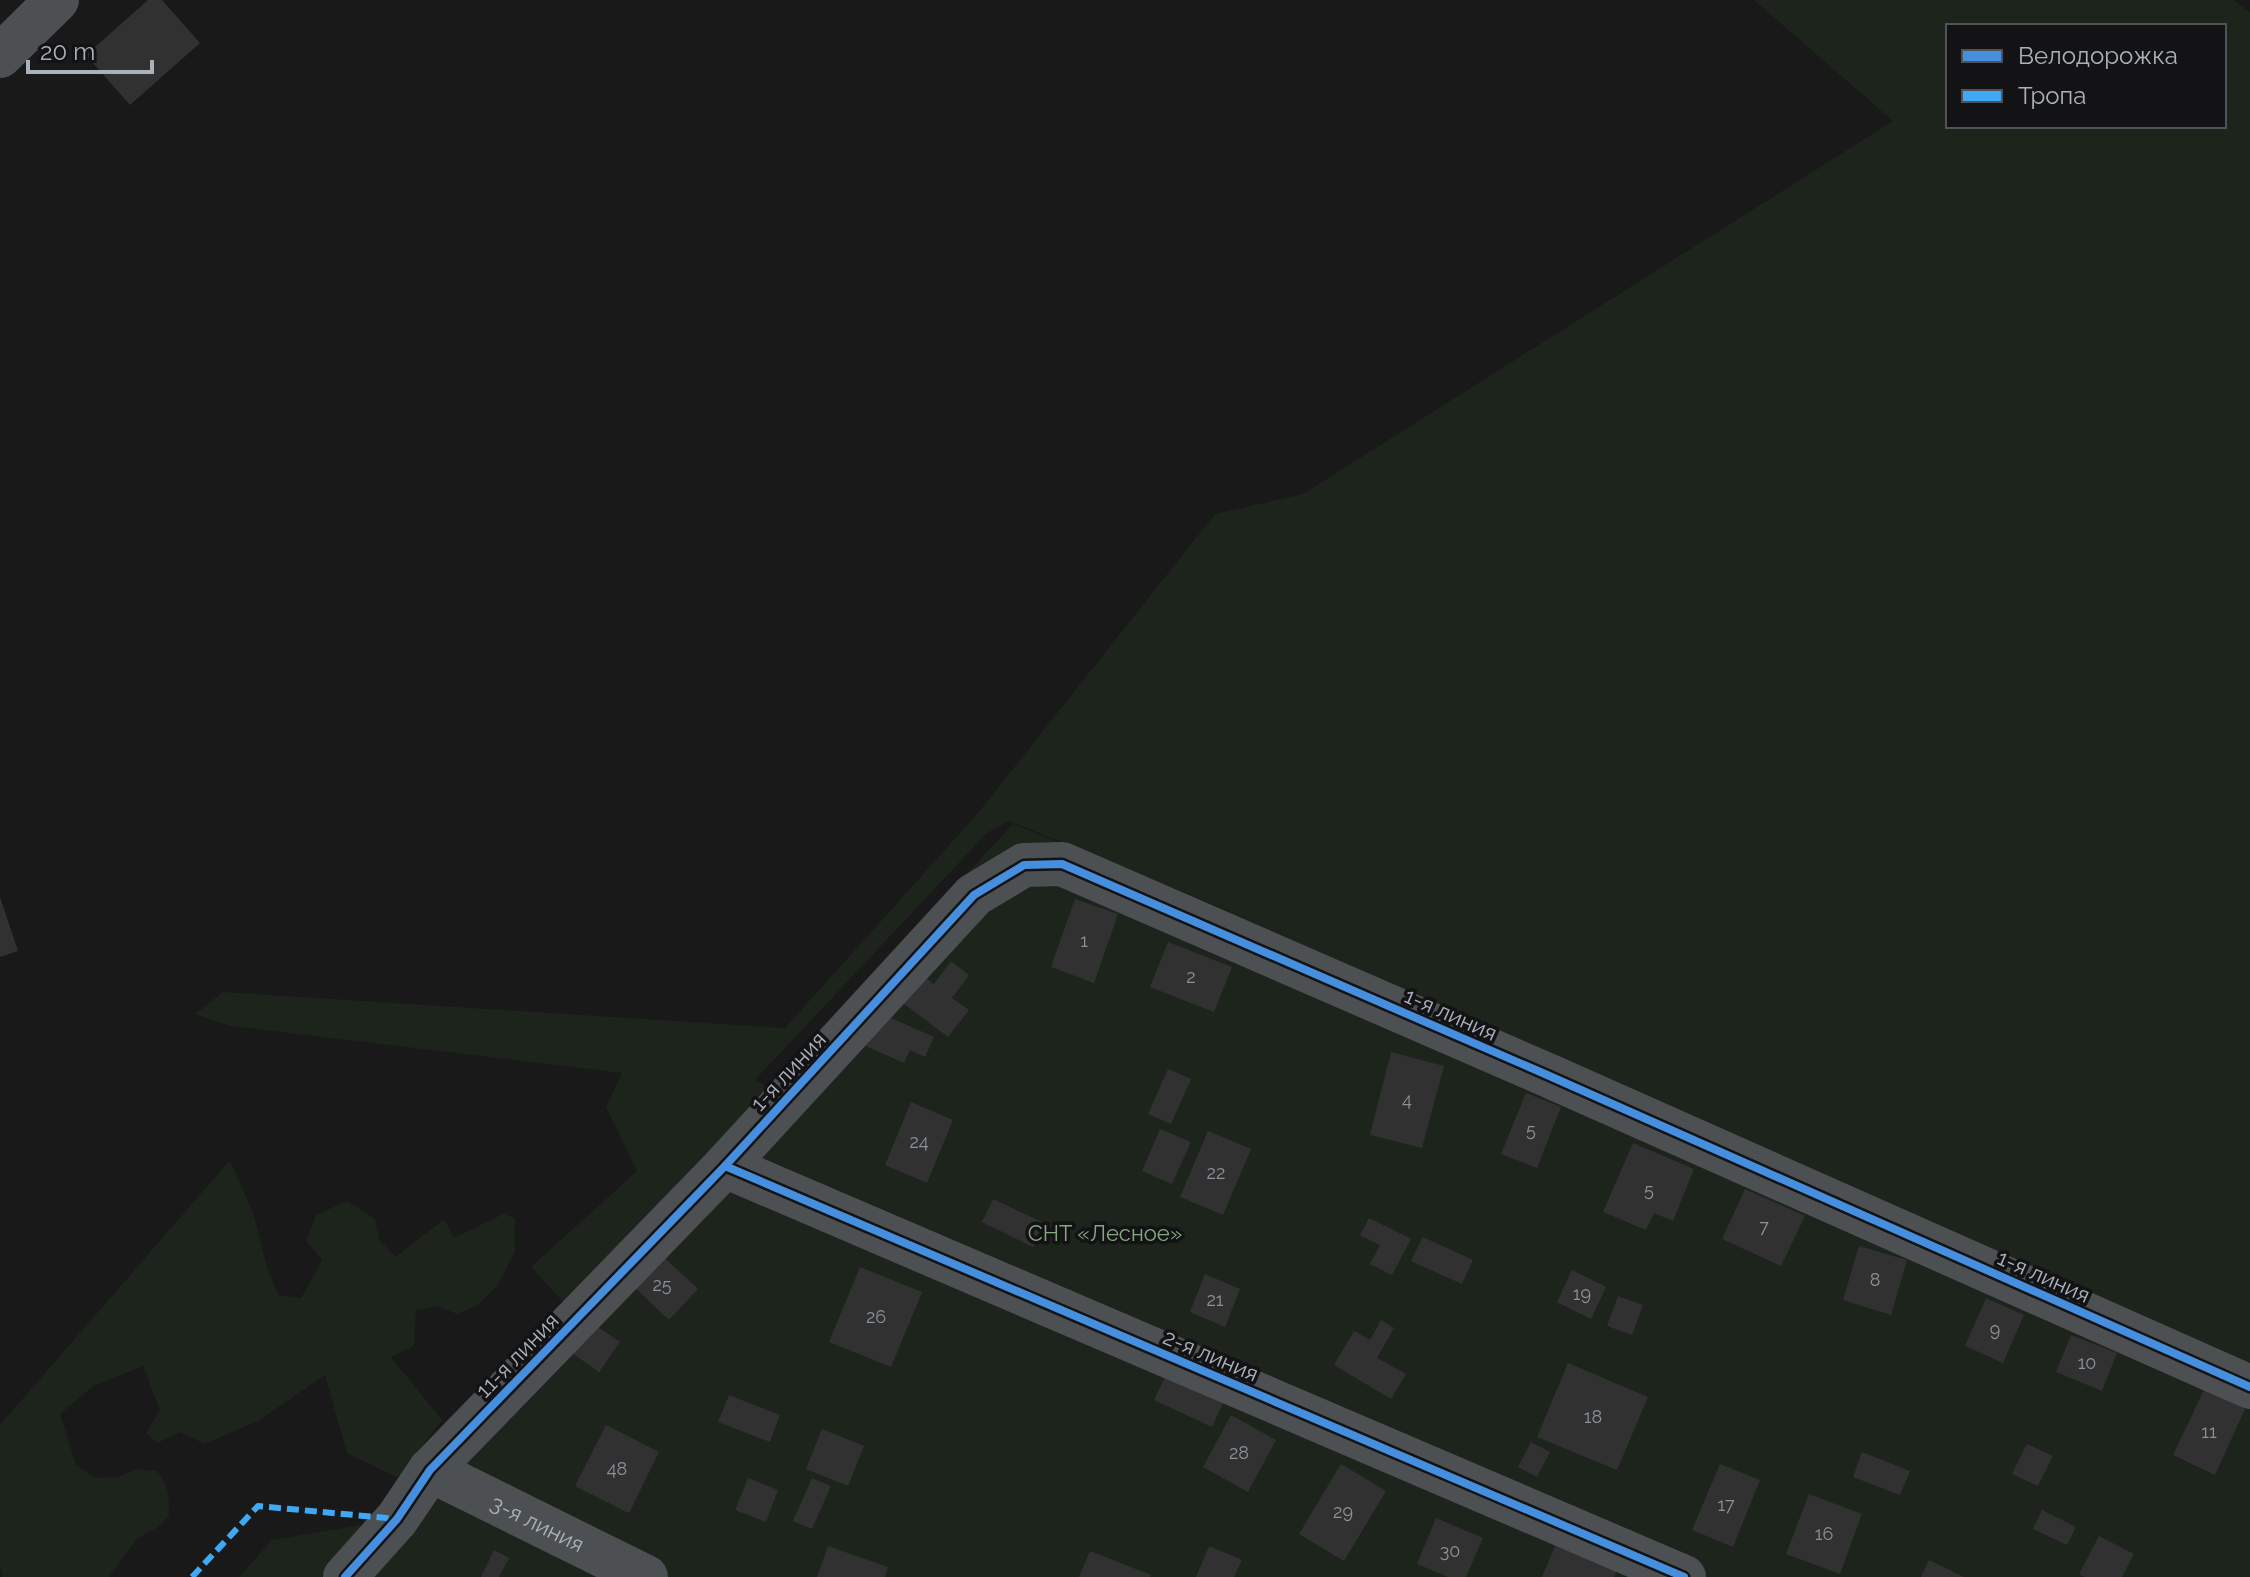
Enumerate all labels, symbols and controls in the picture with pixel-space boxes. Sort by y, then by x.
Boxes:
scale bar [28,24,152,74]
legend [1946,24,2226,128]
text: 20 m [40,37,95,66]
text: Велодорожка [2018,41,2178,70]
text: Тропа [2018,81,2086,110]
house number: 1 [1080,930,1088,951]
house number: 2 [1186,966,1196,987]
street label: 1-я линия [1401,982,1501,1046]
street label: 1-я линия [745,1026,831,1116]
house number: 4 [1402,1089,1412,1110]
house number: 5 [1526,1119,1536,1140]
house number: 24 [909,1131,929,1152]
house number: 22 [1207,1162,1225,1183]
house number: 5 [1644,1179,1654,1200]
house number: 7 [1759,1216,1769,1237]
park label: СНТ «Лесное» [1028,1220,1182,1246]
street label: 1-я линия [1994,1244,2094,1308]
house number: 8 [1870,1269,1880,1290]
house number: 25 [652,1274,672,1295]
house number: 19 [1573,1283,1591,1304]
house number: 21 [1206,1289,1224,1310]
house number: 26 [866,1306,886,1327]
street label: 11-я линия [470,1307,564,1403]
house number: 9 [1990,1319,2000,1340]
street label: 2-я линия [1160,1323,1262,1387]
house number: 10 [2078,1352,2096,1373]
house number: 18 [1584,1406,1602,1427]
house number: 11 [2201,1421,2217,1442]
house number: 28 [1229,1442,1249,1463]
house number: 48 [607,1458,627,1479]
street label: 3-я линия [487,1489,589,1557]
house number: 17 [1717,1494,1735,1515]
house number: 29 [1333,1501,1353,1522]
house number: 16 [1815,1523,1833,1544]
house number: 30 [1440,1540,1460,1561]

